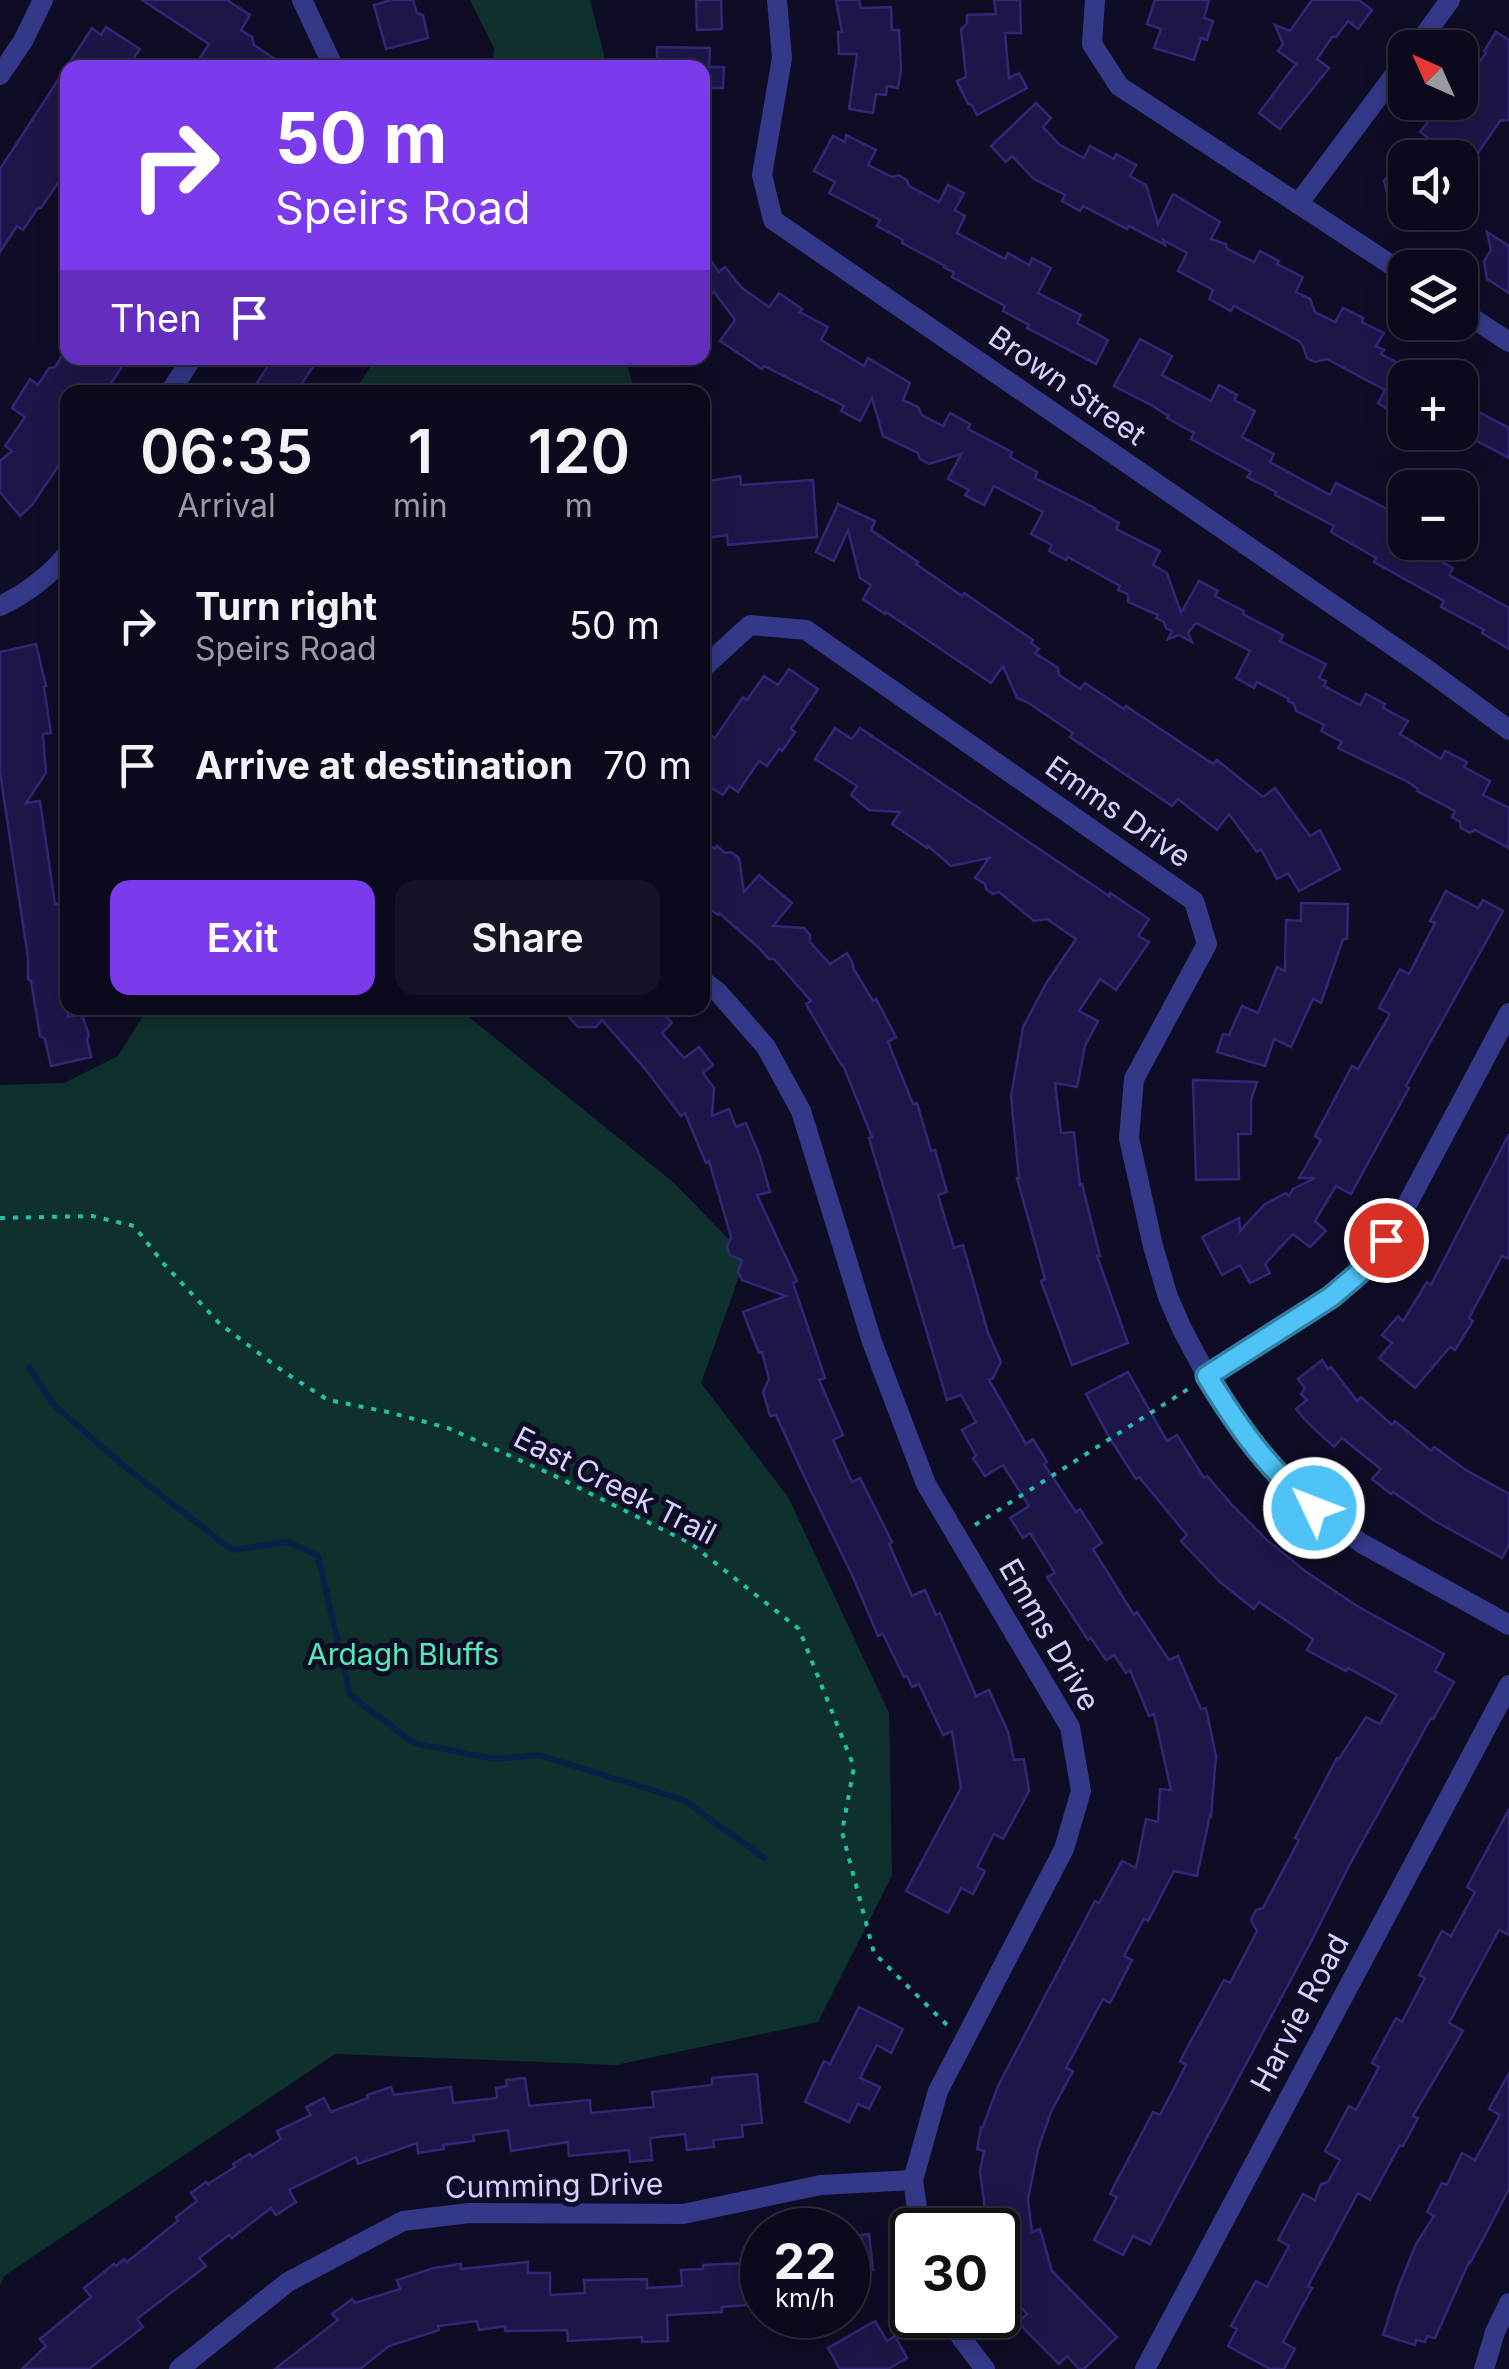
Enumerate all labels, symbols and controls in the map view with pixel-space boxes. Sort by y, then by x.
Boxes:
north arrow [1388,30,1478,120]
map controls [1388,30,1478,560]
text: 50 m [275,95,447,180]
icon: right [110,100,240,230]
button: sound [1388,140,1478,230]
text: Speirs Road [275,180,530,235]
button: layers [1388,250,1478,340]
icon: arrive [222,290,277,345]
text: Then [110,295,202,341]
street label: Brown Street [982,318,1153,453]
button: + [1388,360,1478,450]
text: 06:35 [140,415,313,487]
text: 1 [408,415,433,487]
text: 120 [528,415,630,487]
button: − [1388,470,1478,560]
text: Arrival [177,486,276,525]
text: min [393,486,448,525]
text: m [565,486,593,525]
text: Turn right [195,583,377,629]
icon: right [110,598,165,653]
text: 50 m [569,602,660,648]
text: Speirs Road [195,629,377,668]
icon: arrive [110,738,165,793]
text: Arrive at destination [195,742,573,788]
text: 70 m [603,742,692,788]
street label: Emms Drive [1039,748,1198,874]
button: Exit [110,880,375,995]
button: Share [395,880,660,995]
pin [1344,1198,1429,1283]
icon: arrive [1359,1213,1414,1268]
street label: East Creek Trail [508,1419,722,1552]
position arrow [1262,1456,1366,1560]
street label: Emms Drive [992,1552,1108,1717]
park label: Ardagh Bluffs [307,1636,499,1672]
street label: Harvie Road [1243,1928,1356,2098]
street label: Cumming Drive [444,2165,664,2205]
speed limit sign: 30 [890,2208,1020,2338]
text: 22 [774,2231,837,2291]
text: km/h [775,2283,835,2313]

